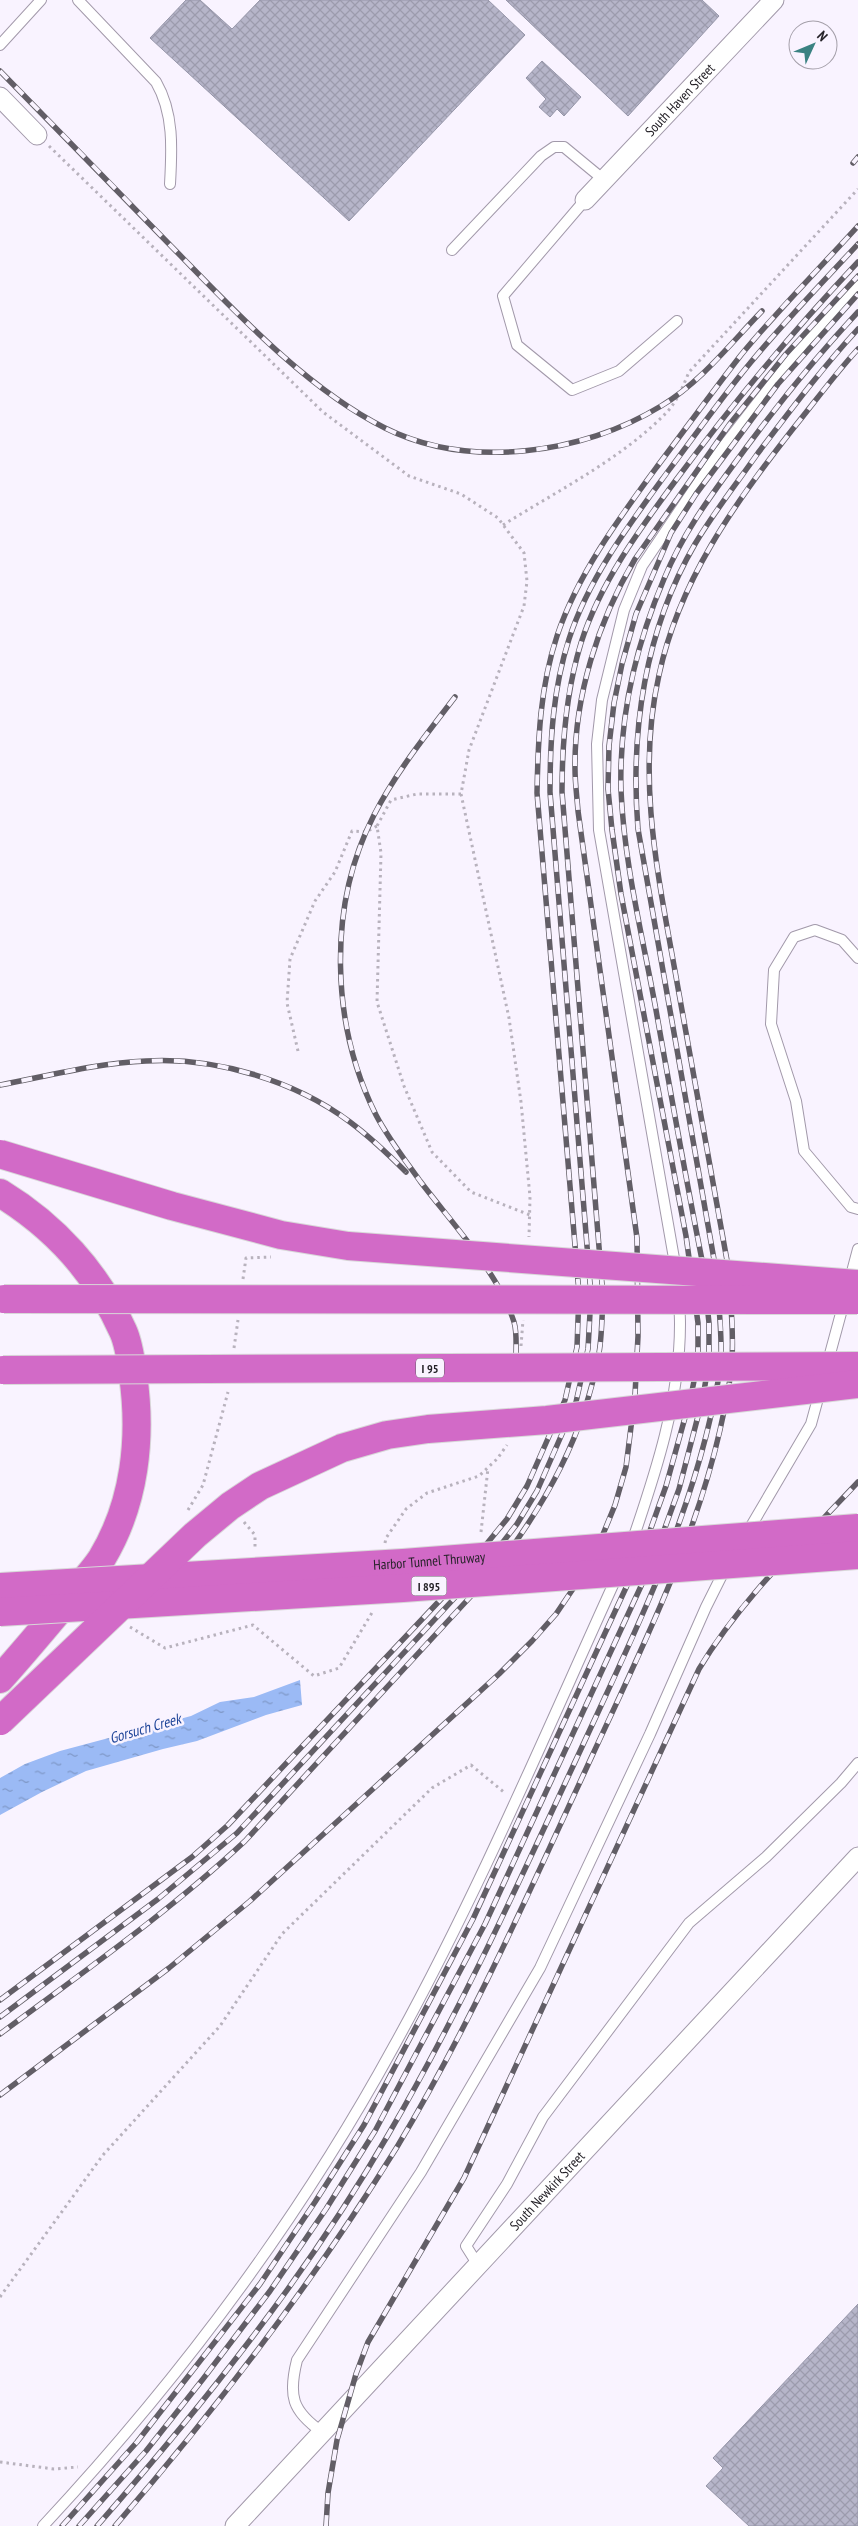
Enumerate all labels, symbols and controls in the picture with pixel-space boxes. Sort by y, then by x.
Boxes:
north arrow [788,20,838,70]
text: N [813,27,831,45]
street label: South Haven Street [641,59,719,140]
road number: I 95 [416,1359,444,1378]
street label: Harbor Tunnel Thruway [373,1548,487,1574]
road number: I 895 [412,1576,446,1595]
water label: Gorsuch Creek [107,1708,185,1747]
street label: South Newkirk Street [506,2147,589,2234]

